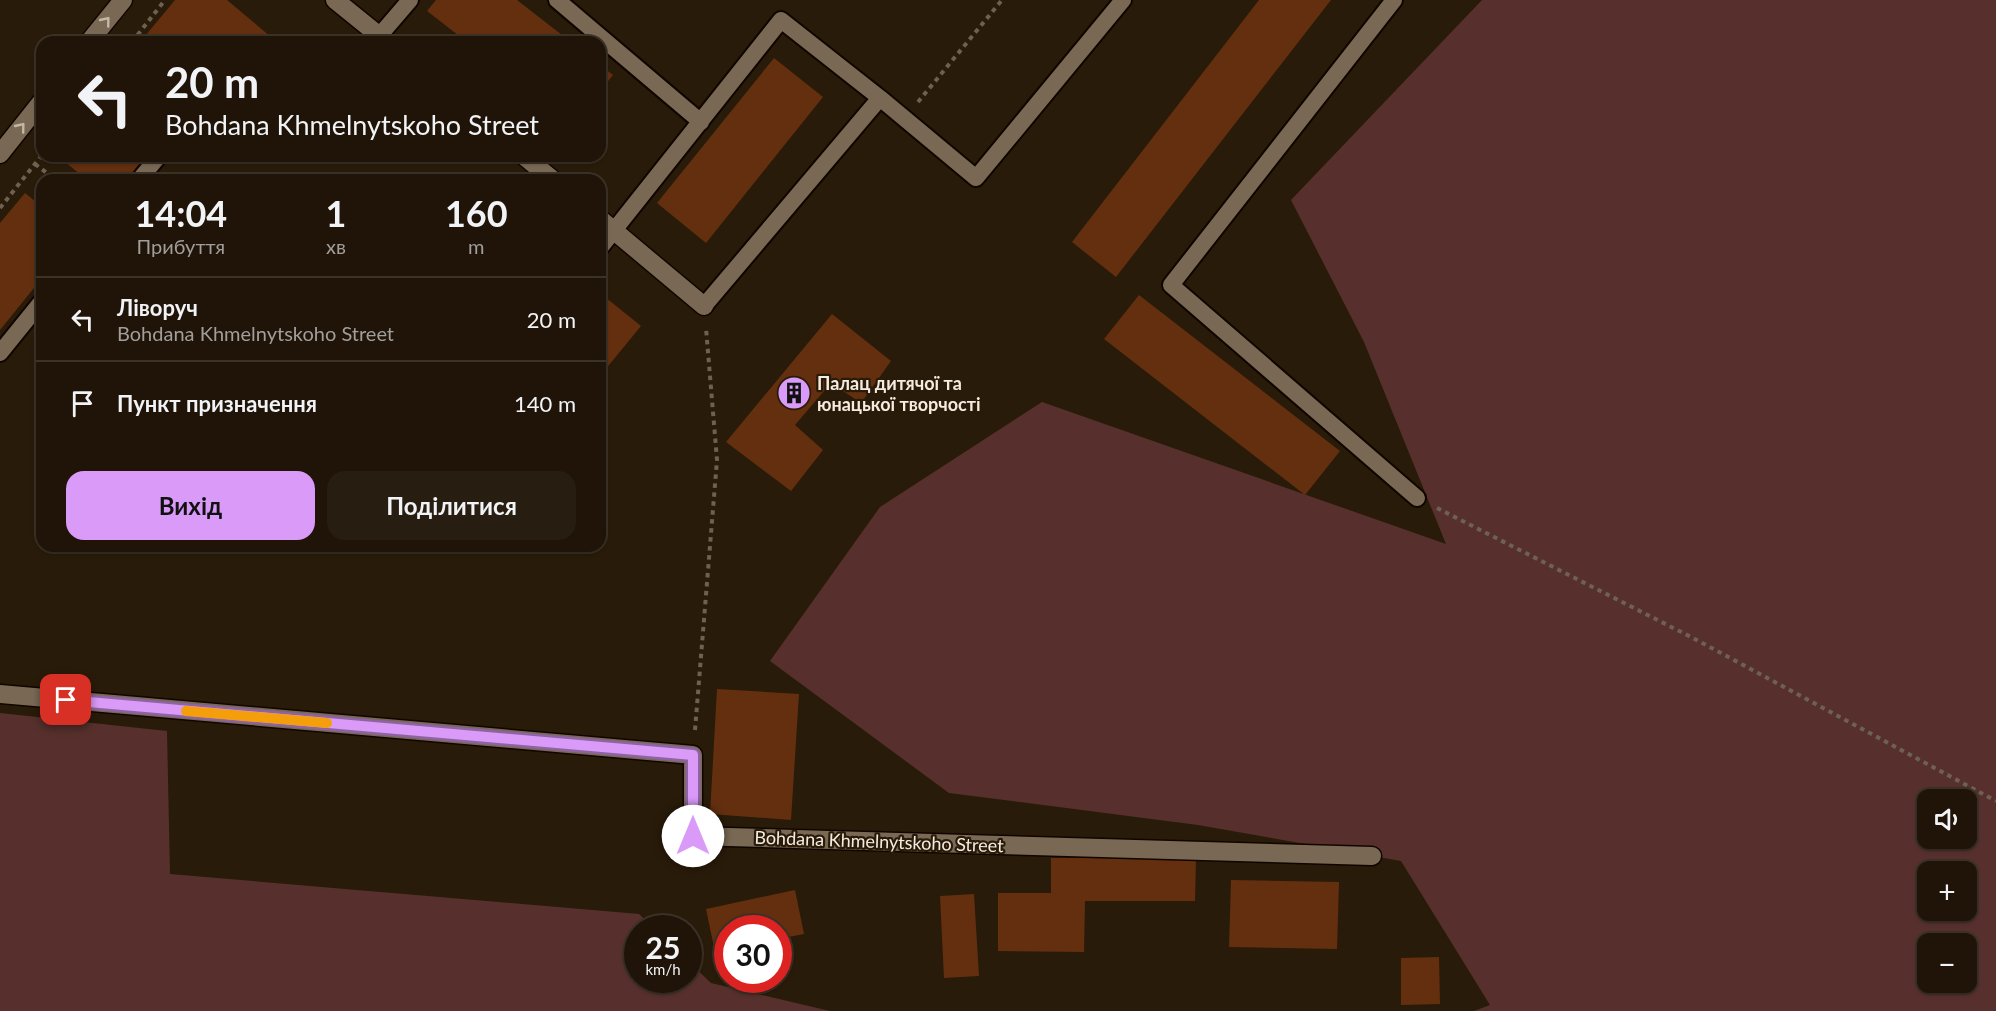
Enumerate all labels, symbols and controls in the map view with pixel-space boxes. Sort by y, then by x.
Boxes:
one-way arrow [98,17,109,28]
text: 20 m [165,57,259,107]
icon: left [66,60,144,138]
text: Bohdana Khmelnytskoho Street [165,108,539,141]
one-way arrow [14,123,25,134]
text: 14:04 [134,191,227,235]
text: 1 [326,191,347,235]
text: 160 [445,191,508,235]
text: Прибуття [137,234,225,258]
text: хв [326,234,346,258]
text: m [468,234,484,258]
text: Ліворуч [117,294,198,321]
icon: left [66,303,99,336]
text: 20 m [527,306,576,333]
text: Bohdana Khmelnytskoho Street [117,321,394,345]
place label: Палац дитячої та юнацької творчості [817,372,981,415]
building icon: Палац дитячої та юнацької творчості [776,375,812,411]
icon: arrive [66,387,99,420]
text: Пункт призначення [117,390,317,417]
text: 140 m [514,390,576,417]
button: Вихід [66,471,315,540]
button: Поділитися [327,471,576,540]
pin [40,674,91,725]
icon: arrive [49,683,82,716]
map controls [1917,789,1977,993]
button: sound [1917,789,1977,849]
position arrow [661,804,725,868]
street label: Bohdana Khmelnytskoho Street [754,826,1005,856]
button: + [1917,861,1977,921]
speed limit sign: 30 [714,915,792,993]
text: 25 [646,929,680,965]
button: − [1917,933,1977,993]
text: km/h [645,960,681,978]

